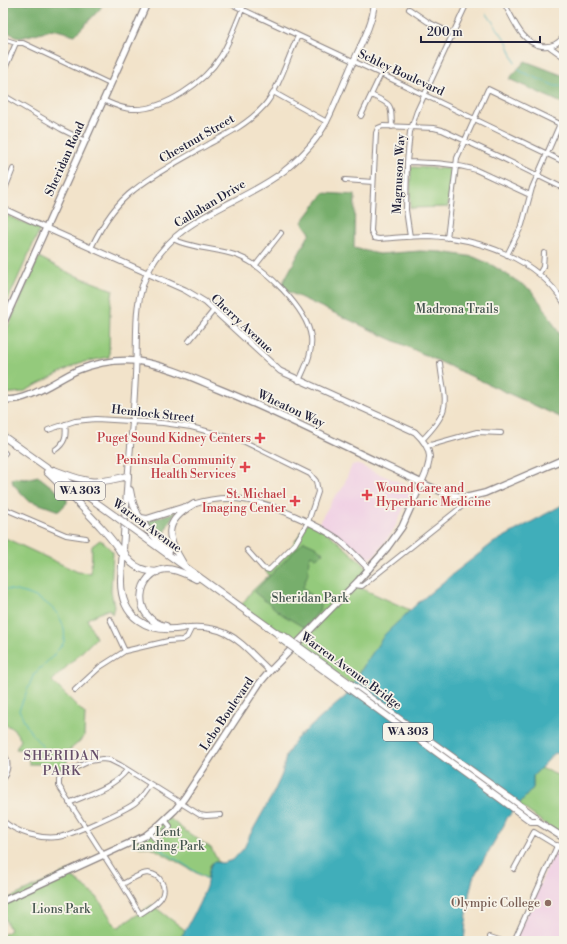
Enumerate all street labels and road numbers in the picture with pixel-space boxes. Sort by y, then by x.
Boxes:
street label: Schley Boulevard [356,46,447,100]
street label: Chestnut Street [157,111,238,167]
street label: Sheridan Road [42,119,88,199]
street label: Magnuson Way [389,133,409,215]
street label: Callahan Drive [171,177,249,231]
street label: Cherry Avenue [207,291,277,357]
street label: Wheaton Way [254,386,327,431]
street label: Hemlock Street [111,402,196,426]
road number: WA 303 [55,482,105,500]
street label: Warren Avenue [109,495,185,556]
street label: Warren Avenue Bridge [297,629,404,713]
street label: Lebo Boulevard [197,674,257,754]
road number: WA 303 [383,723,433,741]

